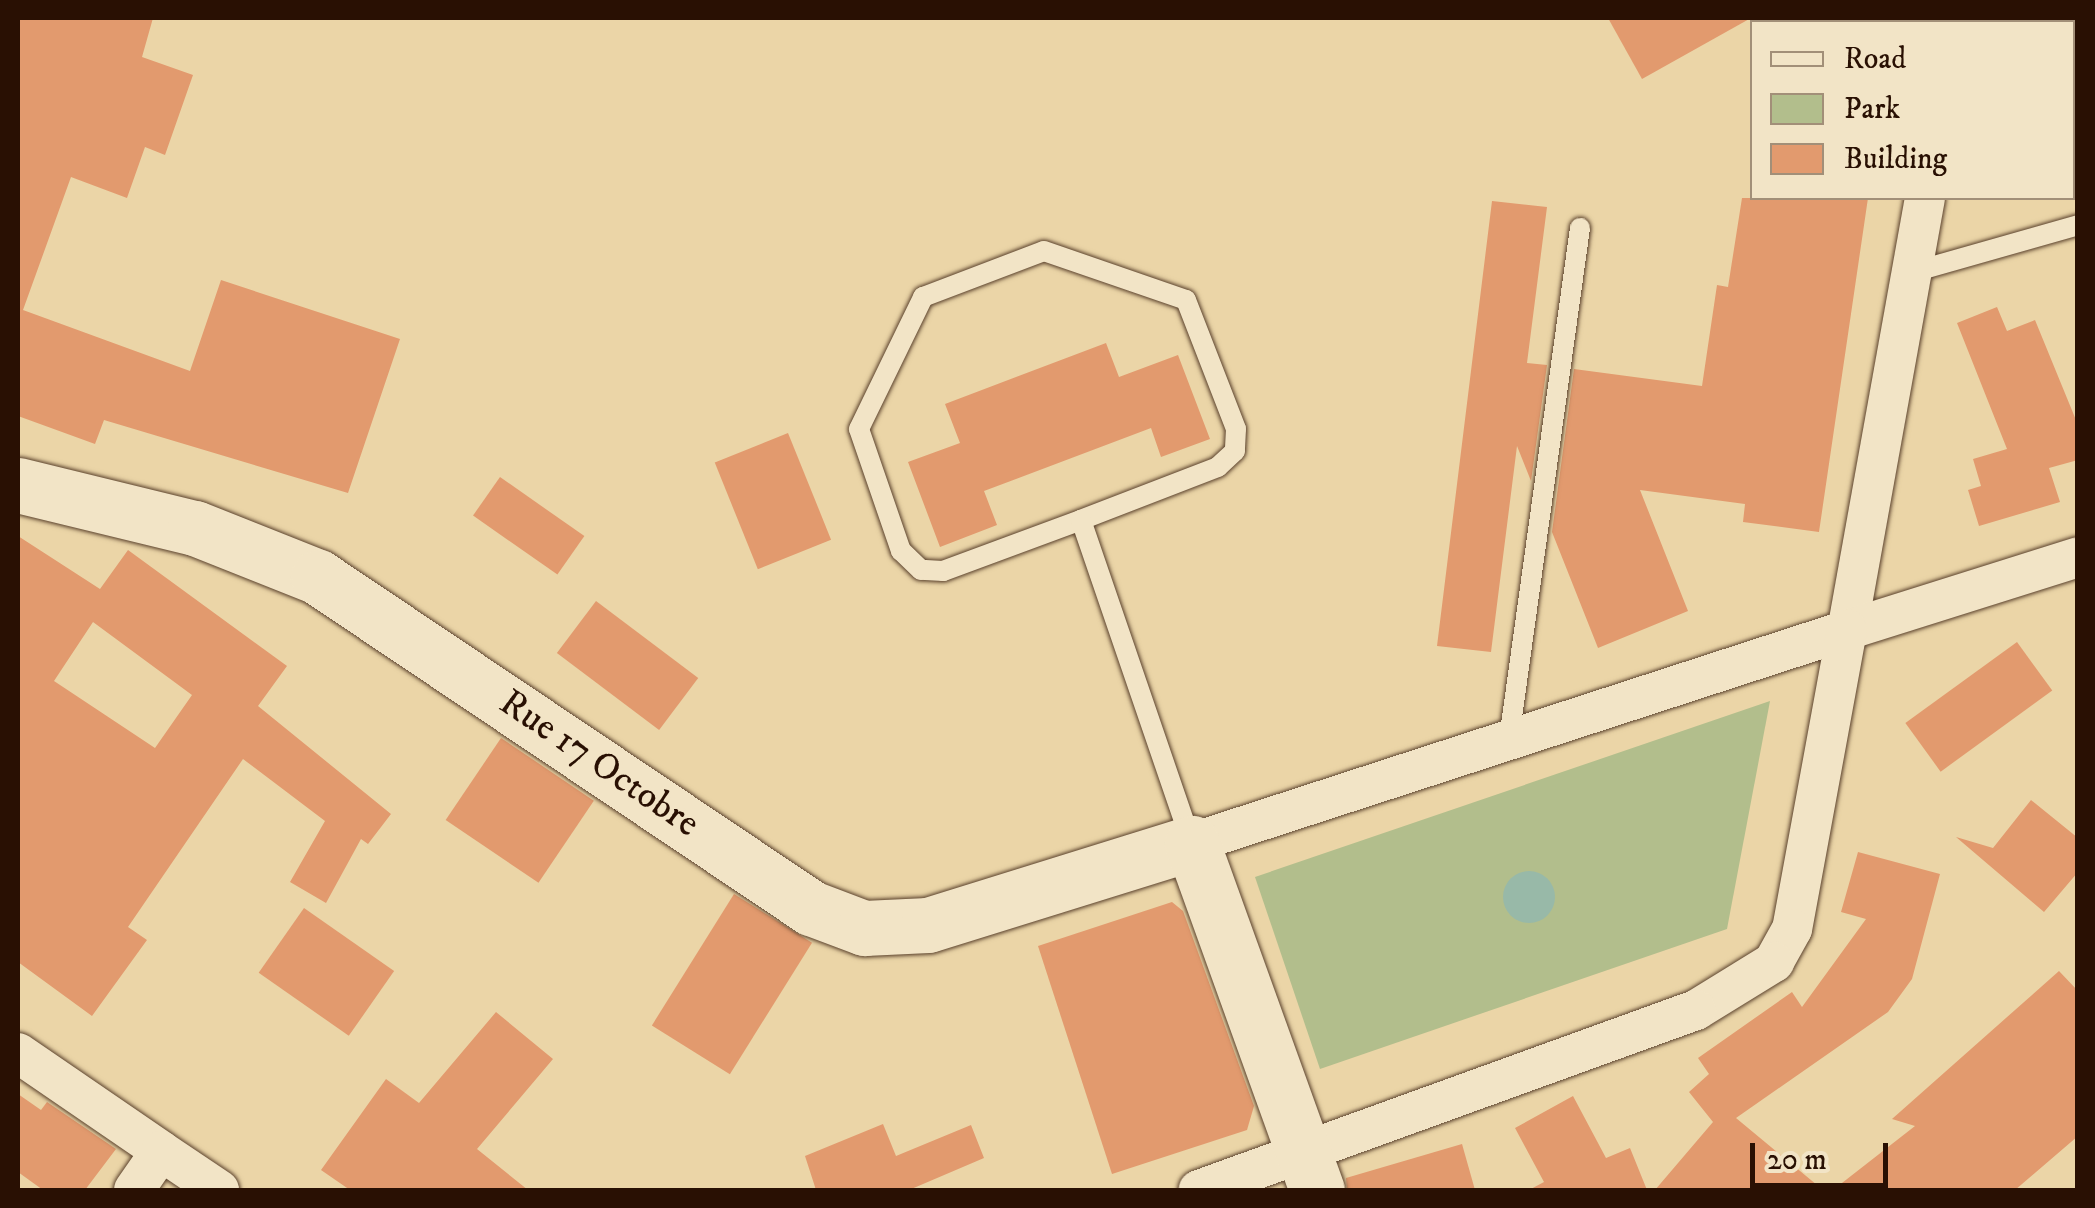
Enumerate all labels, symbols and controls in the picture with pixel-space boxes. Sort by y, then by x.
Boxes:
legend [1750,20,2075,200]
text: Road [1844,41,1906,78]
text: Park [1844,91,1900,128]
text: Building [1844,141,1947,178]
street label: Rue 17 Octobre [490,680,708,848]
scale bar [1755,1123,1892,1185]
text: 20 m [1767,1142,1827,1179]

